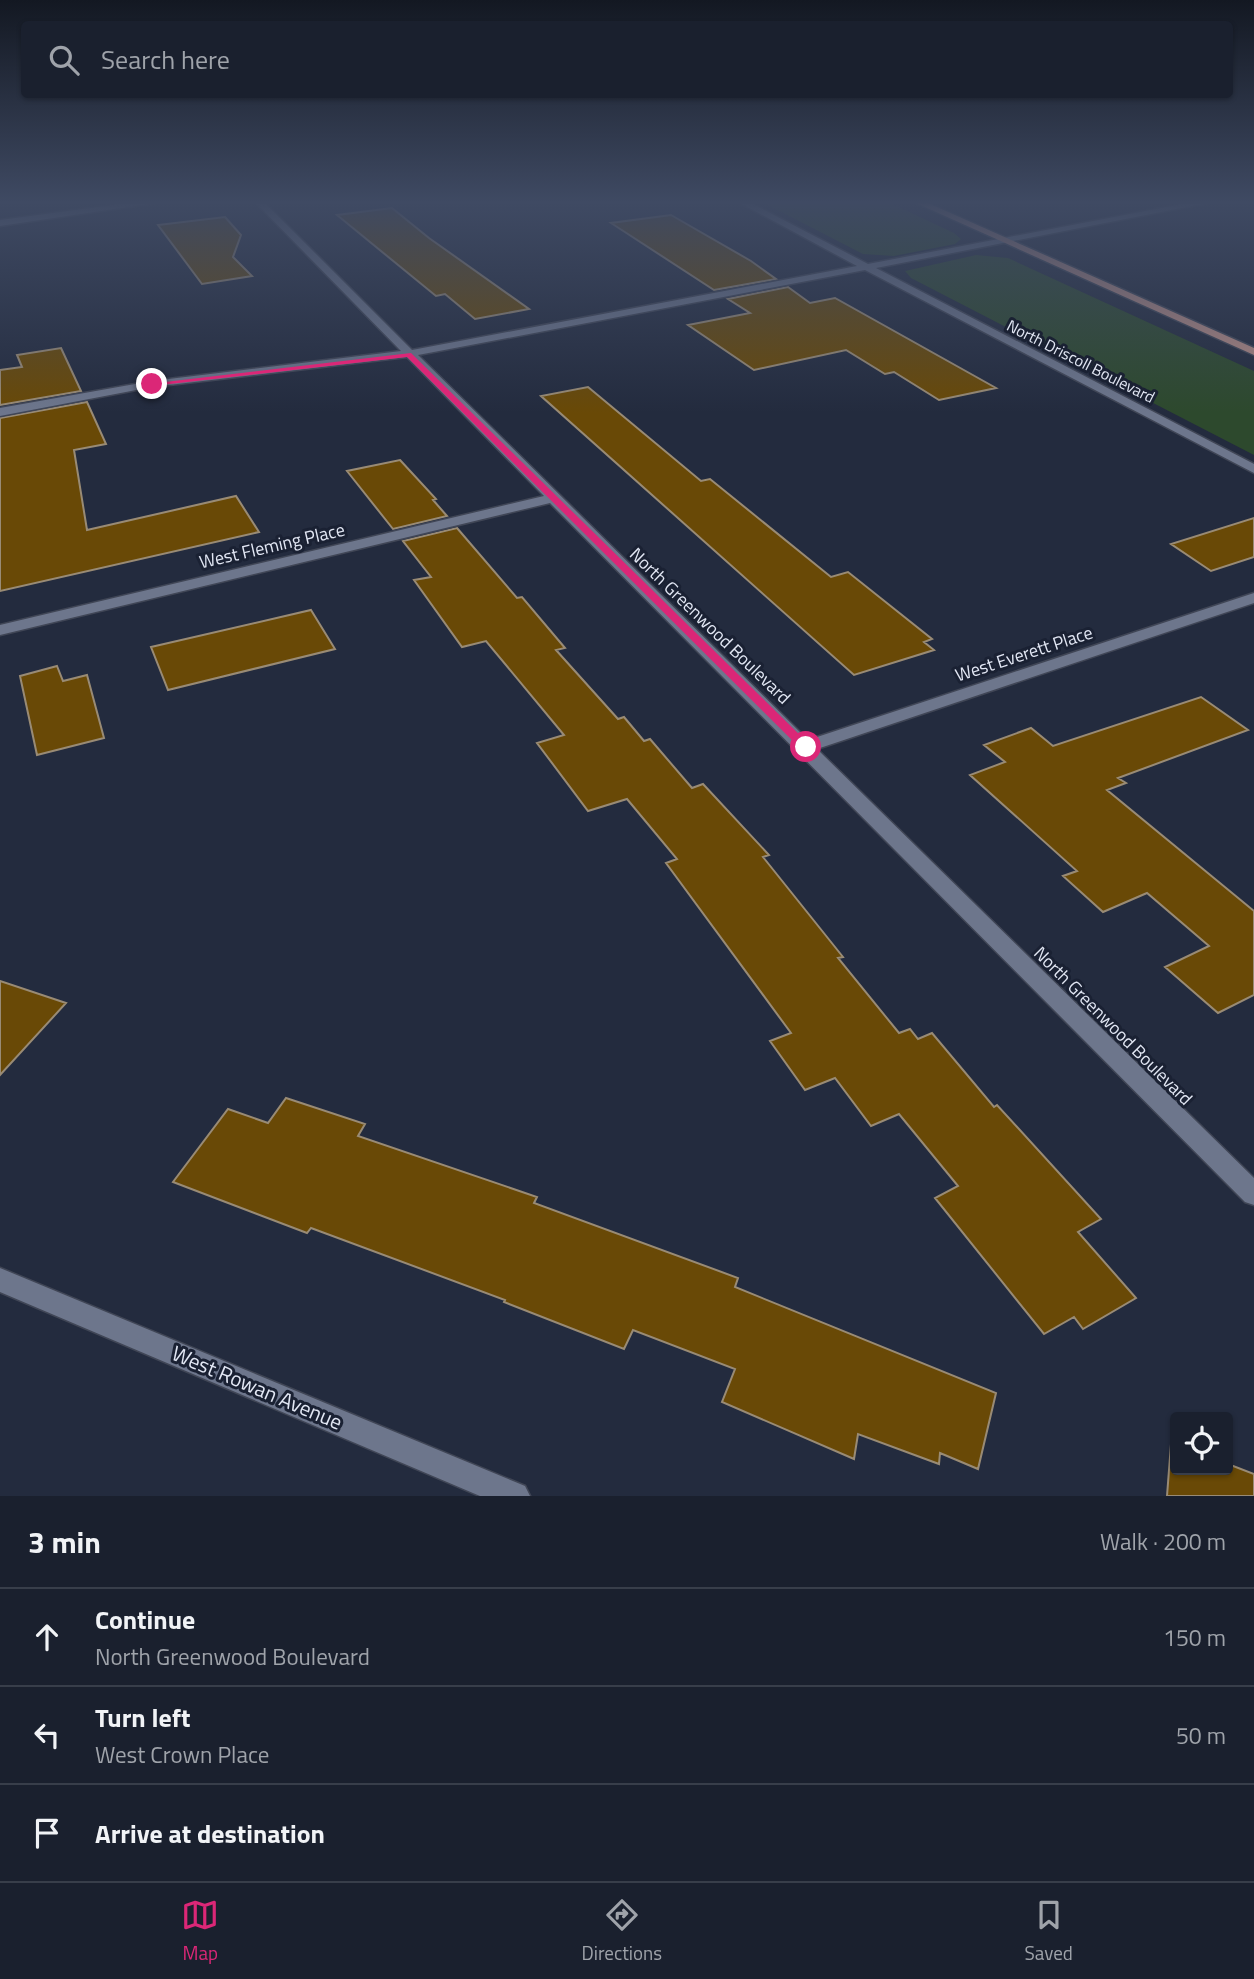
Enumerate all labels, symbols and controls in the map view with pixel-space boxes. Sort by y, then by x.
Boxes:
search box [21,21,1233,98]
text: Search here [101,40,230,79]
icon: search [45,41,83,79]
street label: North Driscoll Boulevard [1003,313,1159,409]
route end [136,368,167,399]
street label: West Fleming Place [196,516,347,575]
street label: North Greenwood Boulevard [624,541,797,710]
street label: West Everett Place [952,619,1096,688]
route start [790,731,821,762]
street label: North Greenwood Boulevard [1028,940,1199,1111]
street label: West Rowan Avenue [167,1337,348,1437]
map controls [1170,1412,1233,1475]
button: locate [1170,1412,1233,1475]
text: 3 min [28,1519,101,1565]
text: Walk · 200 m [1100,1524,1226,1559]
text: Continue [95,1600,195,1639]
icon: ahead [28,1618,66,1656]
text: 150 m [1163,1620,1226,1655]
text: North Greenwood Boulevard [95,1639,370,1674]
text: Turn left [95,1698,190,1737]
icon: left [28,1716,66,1754]
text: 50 m [1176,1718,1226,1753]
text: West Crown Place [95,1737,269,1772]
icon: arrive [28,1814,66,1852]
text: Arrive at destination [95,1814,325,1853]
tab: Map [181,1896,219,1967]
tab: Directions [582,1896,662,1967]
tab: Saved [1024,1896,1073,1967]

